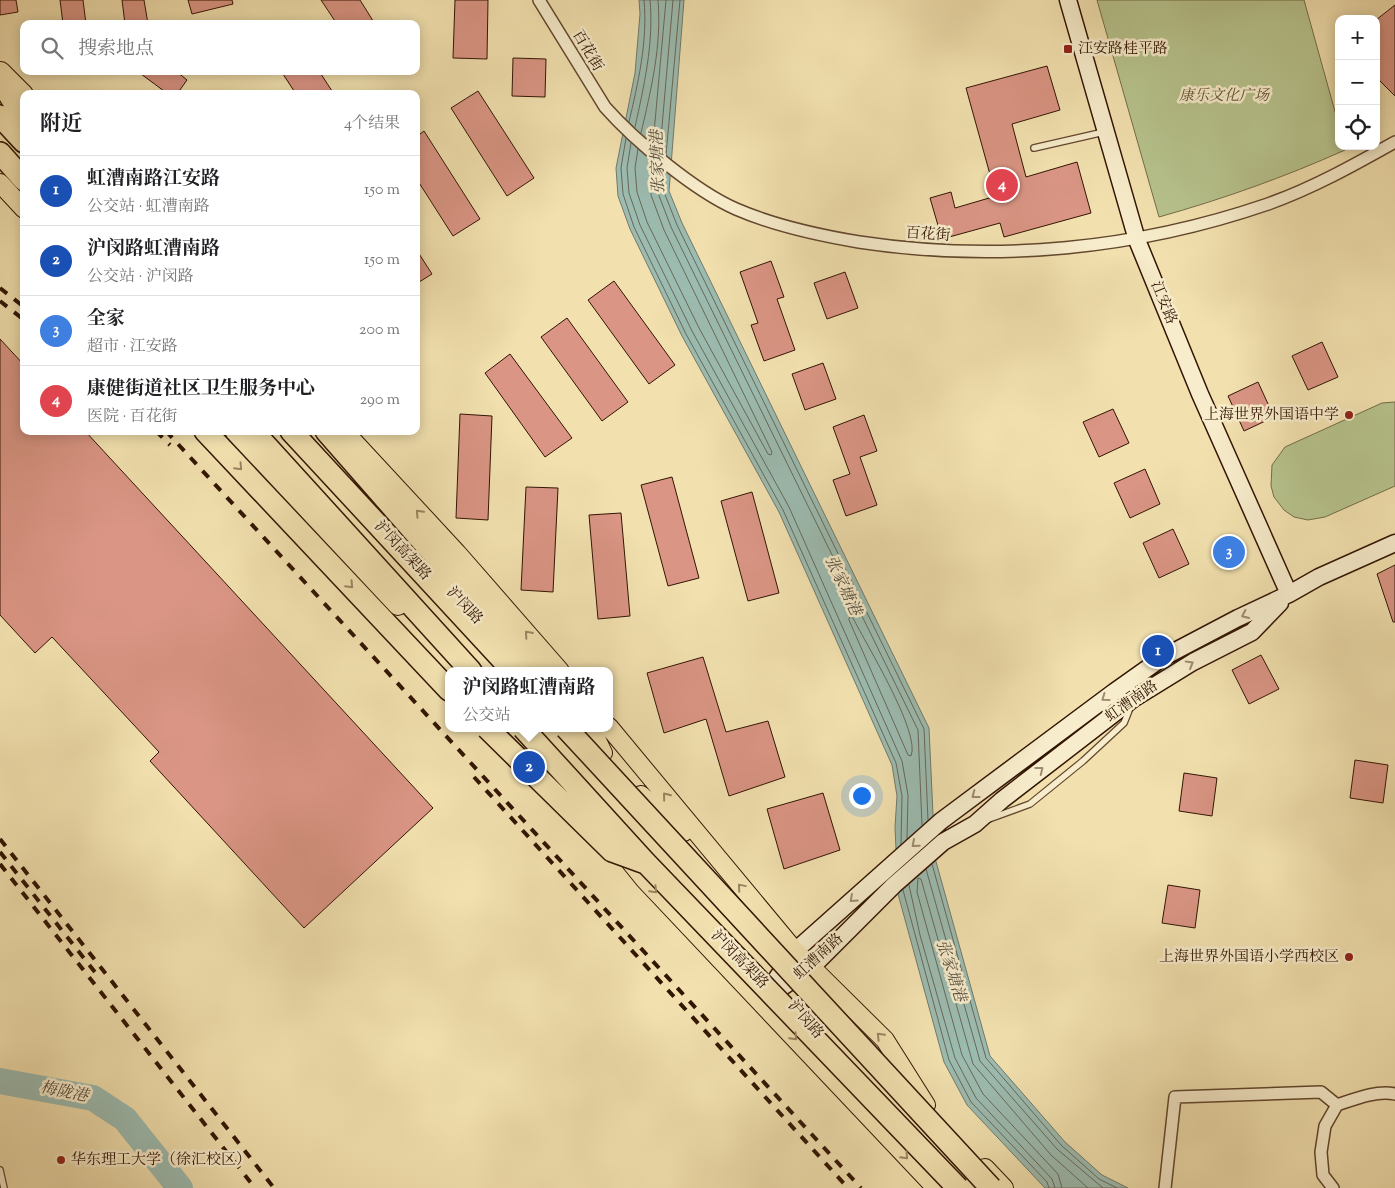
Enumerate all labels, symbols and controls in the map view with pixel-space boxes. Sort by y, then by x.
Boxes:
map controls [1335,15,1380,150]
button: + [1335,15,1380,60]
search box [20,20,420,75]
street label: 百花街 [566,26,608,76]
icon: search [38,34,66,62]
text: 搜索地点 [78,36,154,63]
place label: 江安路桂平路 [1078,39,1168,60]
marker: 江安路桂平路 [1062,43,1074,55]
button: − [1335,60,1380,105]
park label: 康乐文化广场 [1179,86,1271,107]
button: locate [1335,105,1380,150]
text: 附近 [40,110,82,140]
text: 4个结果 [344,113,400,136]
water label: 张家塘港 [646,128,672,194]
text: 虹漕南路江安路 [87,166,220,193]
pin: 4 [986,166,1018,204]
text: 1 [53,179,59,202]
text: 150 m [364,179,400,202]
text: 公交站 · 虹漕南路 [87,196,210,219]
street label: 百花街 [905,223,951,247]
text: 沪闵路虹漕南路 [87,236,220,263]
text: 2 [52,249,60,272]
text: 150 m [364,249,400,272]
text: 公交站 · 沪闵路 [87,266,194,289]
street label: 江安路 [1145,278,1181,328]
text: 全家 [87,306,125,333]
text: 3 [53,319,59,342]
text: 200 m [359,319,400,342]
text: 超市 · 江安路 [87,336,178,359]
text: 康健街道社区卫生服务中心 [87,376,315,403]
text: 4 [52,389,60,412]
text: 290 m [360,389,400,412]
place label: 上海世界外国语中学 [1204,405,1339,426]
text: 医院 · 百花街 [87,406,178,429]
marker: 上海世界外国语中学 [1343,409,1355,421]
one-way arrow [233,461,242,470]
one-way arrow [416,510,425,519]
street label: 沪闵高架路 [369,516,435,586]
pin: 3 [1213,533,1245,571]
water label: 张家塘港 [818,552,867,622]
one-way arrow [344,579,353,588]
street label: 沪闵路 [441,582,487,630]
one-way arrow [1241,609,1250,619]
one-way arrow [524,631,533,640]
pin: 1 [1142,632,1174,670]
one-way arrow [1184,661,1193,671]
popup [445,667,613,732]
text: 沪闵路虹漕南路 [462,675,596,702]
street label: 虹漕南路 [1101,676,1163,728]
one-way arrow [1101,692,1111,701]
text: 公交站 [462,705,511,728]
pin: 2 [513,748,545,786]
one-way arrow [1034,767,1043,776]
your location [849,783,875,809]
one-way arrow [972,790,981,798]
one-way arrow [663,793,672,802]
one-way arrow [912,838,921,847]
one-way arrow [648,884,657,893]
one-way arrow [738,884,746,893]
one-way arrow [849,893,858,902]
street label: 沪闵高架路 [705,926,773,994]
street label: 虹漕南路 [790,929,848,985]
water label: 张家塘港 [929,937,971,1007]
place label: 上海世界外国语小学西校区 [1159,947,1339,968]
marker: 上海世界外国语小学西校区 [1343,951,1355,963]
street label: 沪闵路 [782,996,828,1044]
one-way arrow [788,1031,797,1040]
one-way arrow [877,1033,886,1042]
water label: 梅陇港 [38,1077,92,1109]
place label: 华东理工大学（徐汇校区） [71,1150,251,1171]
one-way arrow [899,1150,908,1159]
marker: 华东理工大学（徐汇校区） [55,1154,67,1166]

